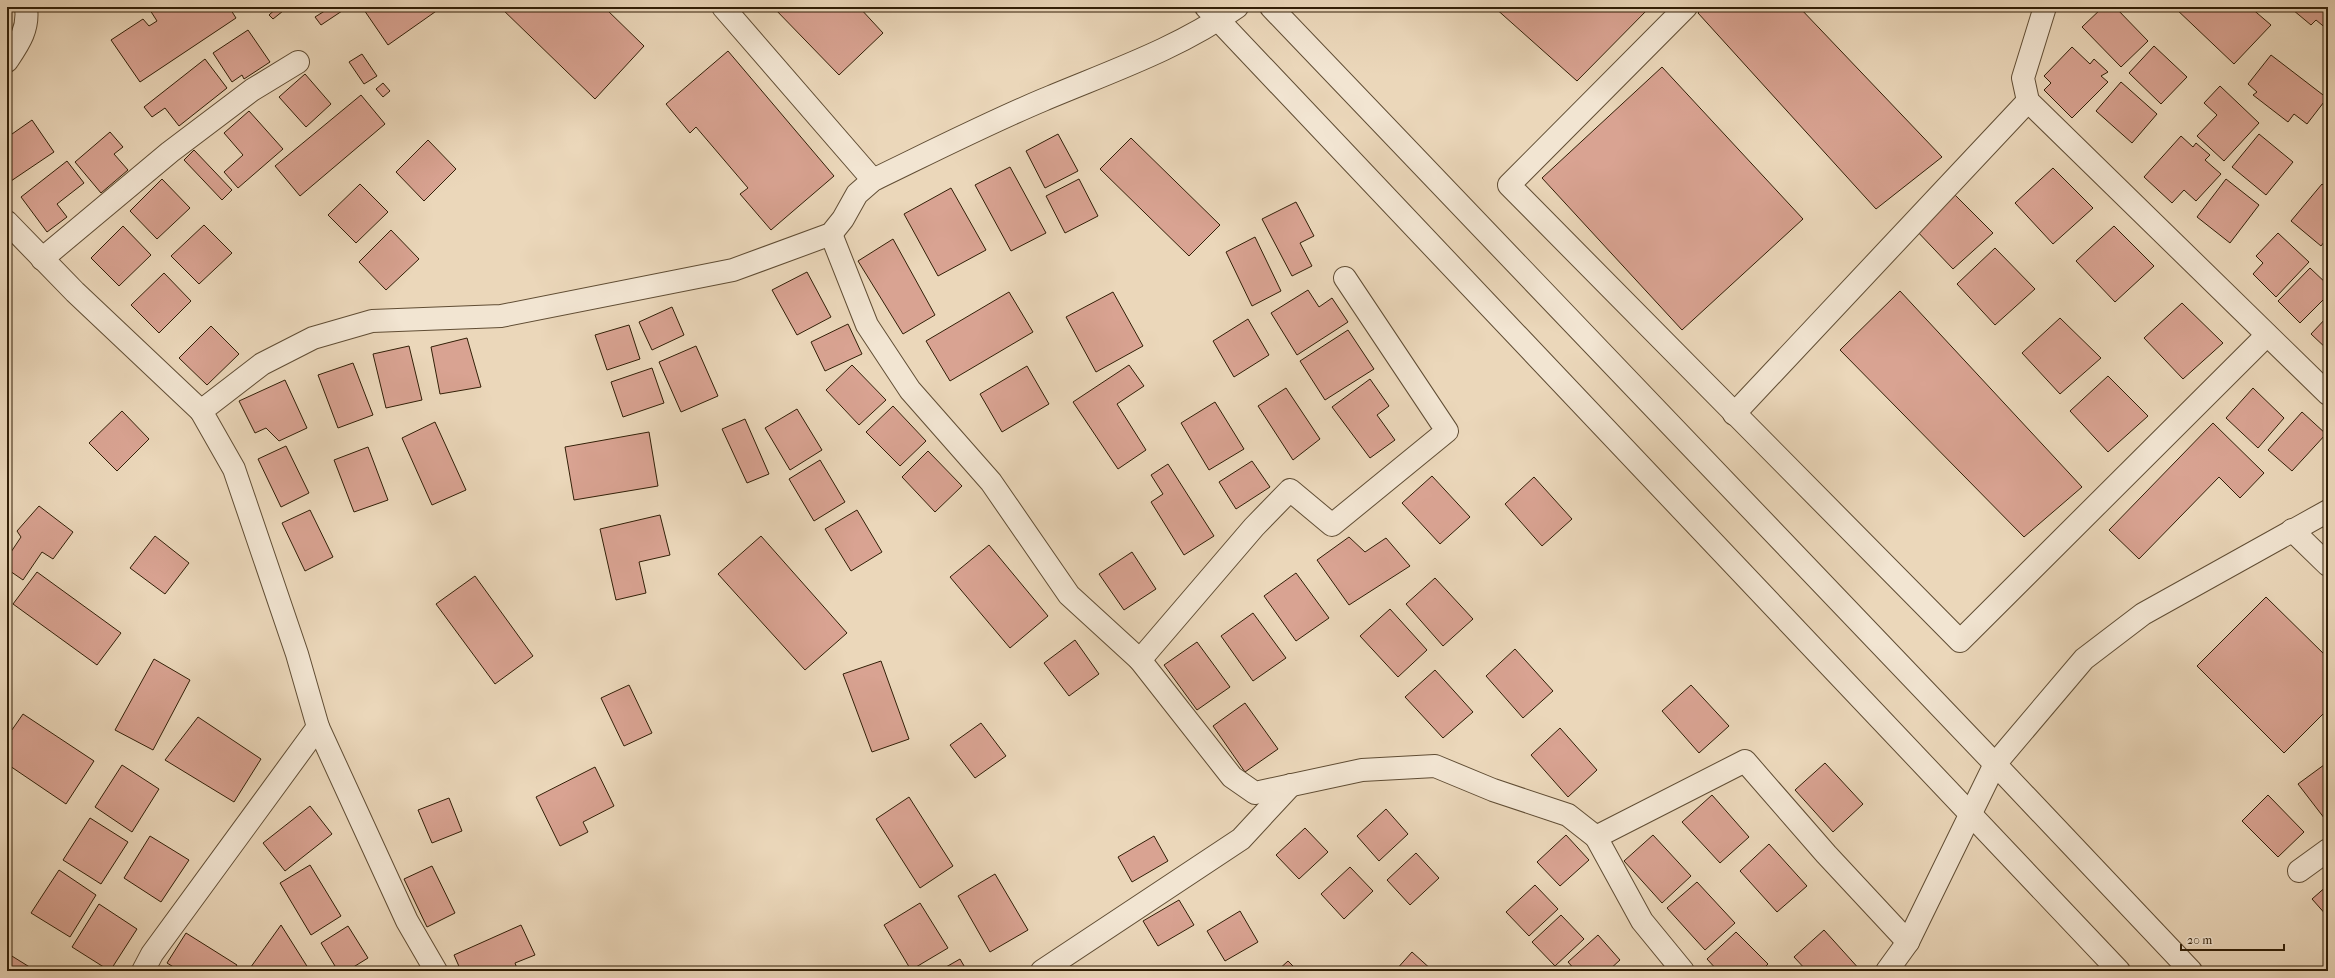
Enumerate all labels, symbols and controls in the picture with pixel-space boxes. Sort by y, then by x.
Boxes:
scale bar [2181,926,2284,952]
text: 20 m [2187,933,2212,947]

